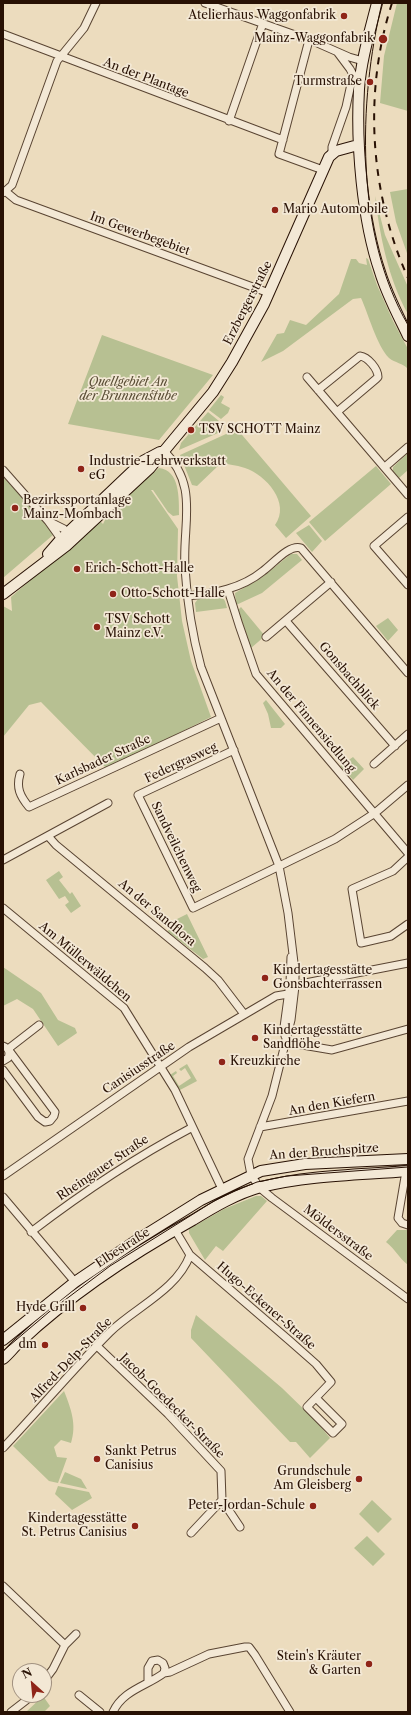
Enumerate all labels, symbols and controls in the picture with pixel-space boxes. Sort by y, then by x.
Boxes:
place label: Atelierhaus Waggonfabrik [188,9,336,23]
marker: Atelierhaus Waggonfabrik [339,11,349,21]
place label: Mainz-Waggonfabrik [254,32,374,46]
marker: Mainz-Waggonfabrik [377,33,389,45]
street label: An der Plantage [101,55,191,101]
place label: Turmstraße [294,75,362,89]
marker: Turmstraße [365,77,375,87]
place label: Mario Automobile [283,203,388,217]
marker: Mario Automobile [270,205,280,215]
street label: Im Gewerbegebiet [88,209,192,259]
street label: Erzbergerstraße [221,259,275,347]
park label: Quellgebiet An der Brunnenstube [79,376,177,404]
place label: TSV SCHOTT Mainz [199,423,320,437]
marker: TSV SCHOTT Mainz [186,425,196,435]
place label: Industrie-Lehrwerkstatt eG [89,455,226,483]
marker: Industrie-Lehrwerkstatt eG [76,464,86,474]
place label: Bezirkssportanlage Mainz-Mombach [23,494,131,522]
marker: Bezirkssportanlage Mainz-Mombach [10,503,20,513]
place label: Erich-Schott-Halle [85,562,194,576]
marker: Erich-Schott-Halle [72,564,82,574]
place label: Otto-Schott-Halle [121,587,225,601]
marker: Otto-Schott-Halle [108,589,118,599]
place label: TSV Schott Mainz e.V. [105,613,170,641]
marker: TSV Schott Mainz e.V. [92,622,102,632]
street label: Gonsbachblick [316,639,382,713]
street label: An der Finnensiedlung [264,666,358,776]
street label: Karlsbader Straße [53,732,153,788]
street label: Federgrasweg [142,740,220,786]
street label: Sandveilchenweg [148,800,204,894]
street label: An der Sandflora [115,877,199,949]
street label: Am Müllerwäldchen [36,919,134,1005]
place label: Kindertagesstätte Gonsbachterrassen [273,964,382,992]
marker: Kindertagesstätte Gonsbachterrassen [260,973,270,983]
place label: Kindertagesstätte Sandflöhe [263,1024,362,1052]
marker: Kindertagesstätte Sandflöhe [250,1033,260,1043]
street label: Canisiusstraße [100,1039,178,1097]
place label: Kreuzkirche [230,1055,301,1069]
marker: Kreuzkirche [217,1057,227,1067]
street label: An den Kiefern [288,1089,376,1119]
street label: Rheingauer Straße [55,1132,151,1204]
street label: An der Bruchspitze [269,1141,379,1163]
street label: Möldersstraße [301,1202,375,1264]
street label: Elbestraße [93,1225,153,1271]
street label: Hugo-Eckener-Straße [214,1259,318,1353]
place label: Hyde Grill [16,1301,75,1315]
marker: Hyde Grill [78,1303,88,1313]
street label: Alfred-Delp-Straße [27,1315,115,1405]
place label: dm [19,1338,37,1352]
marker: dm [40,1340,50,1350]
street label: Jacob-Goedecker-Straße [117,1351,227,1461]
place label: Sankt Petrus Canisius [105,1445,177,1473]
marker: Sankt Petrus Canisius [92,1454,102,1464]
place label: Grundschule Am Gleisberg [274,1465,351,1493]
marker: Grundschule Am Gleisberg [354,1474,364,1484]
place label: Peter-Jordan-Schule [188,1499,305,1513]
marker: Peter-Jordan-Schule [308,1501,318,1511]
place label: Kindertagesstätte St. Petrus Canisius [22,1512,127,1540]
marker: Kindertagesstätte St. Petrus Canisius [130,1521,140,1531]
place label: Stein's Kräuter & Garten [277,1650,361,1678]
marker: Stein's Kräuter & Garten [364,1659,374,1669]
north arrow [12,1663,52,1703]
text: N [20,1665,34,1682]

